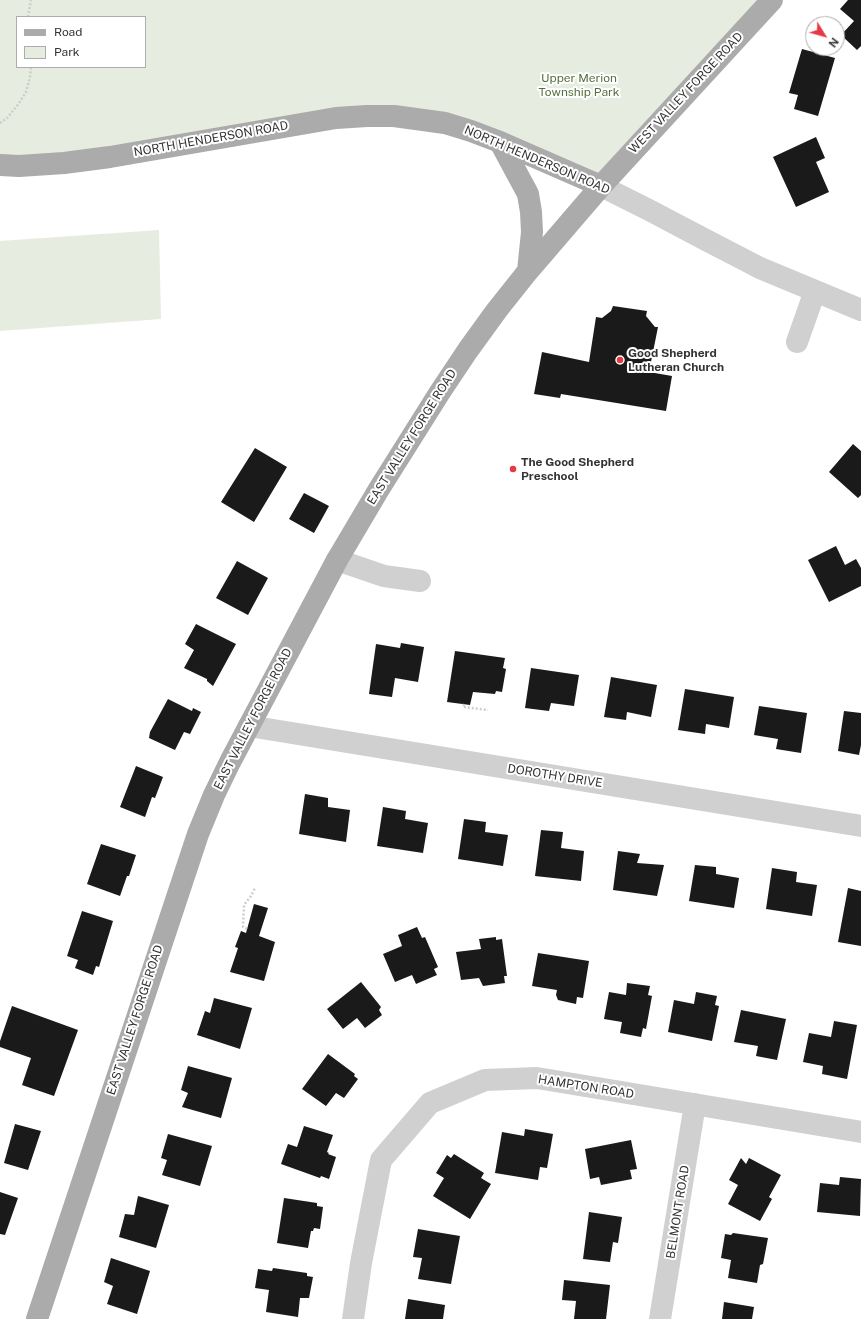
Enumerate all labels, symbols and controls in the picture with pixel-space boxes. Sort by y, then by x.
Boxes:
legend [16,16,146,68]
north arrow [805,16,845,56]
text: Road [54,25,82,39]
street label: WEST VALLEY FORGE ROAD [626,30,746,156]
text: N [826,36,841,50]
text: Park [54,45,80,59]
park label: Upper Merion Township Park [539,71,619,99]
street label: NORTH HENDERSON ROAD [133,118,289,160]
street label: NORTH HENDERSON ROAD [462,123,612,197]
place label: Good Shepherd Lutheran Church [628,346,724,374]
marker: Good Shepherd Lutheran Church [615,355,625,365]
street label: EAST VALLEY FORGE ROAD [364,367,460,507]
place label: The Good Shepherd Preschool [521,455,634,483]
marker: The Good Shepherd Preschool [508,464,518,474]
street label: EAST VALLEY FORGE ROAD [211,646,295,792]
street label: DOROTHY DRIVE [507,761,603,791]
street label: EAST VALLEY FORGE ROAD [104,943,166,1097]
street label: HAMPTON ROAD [537,1072,635,1102]
street label: BELMONT ROAD [664,1164,692,1260]

